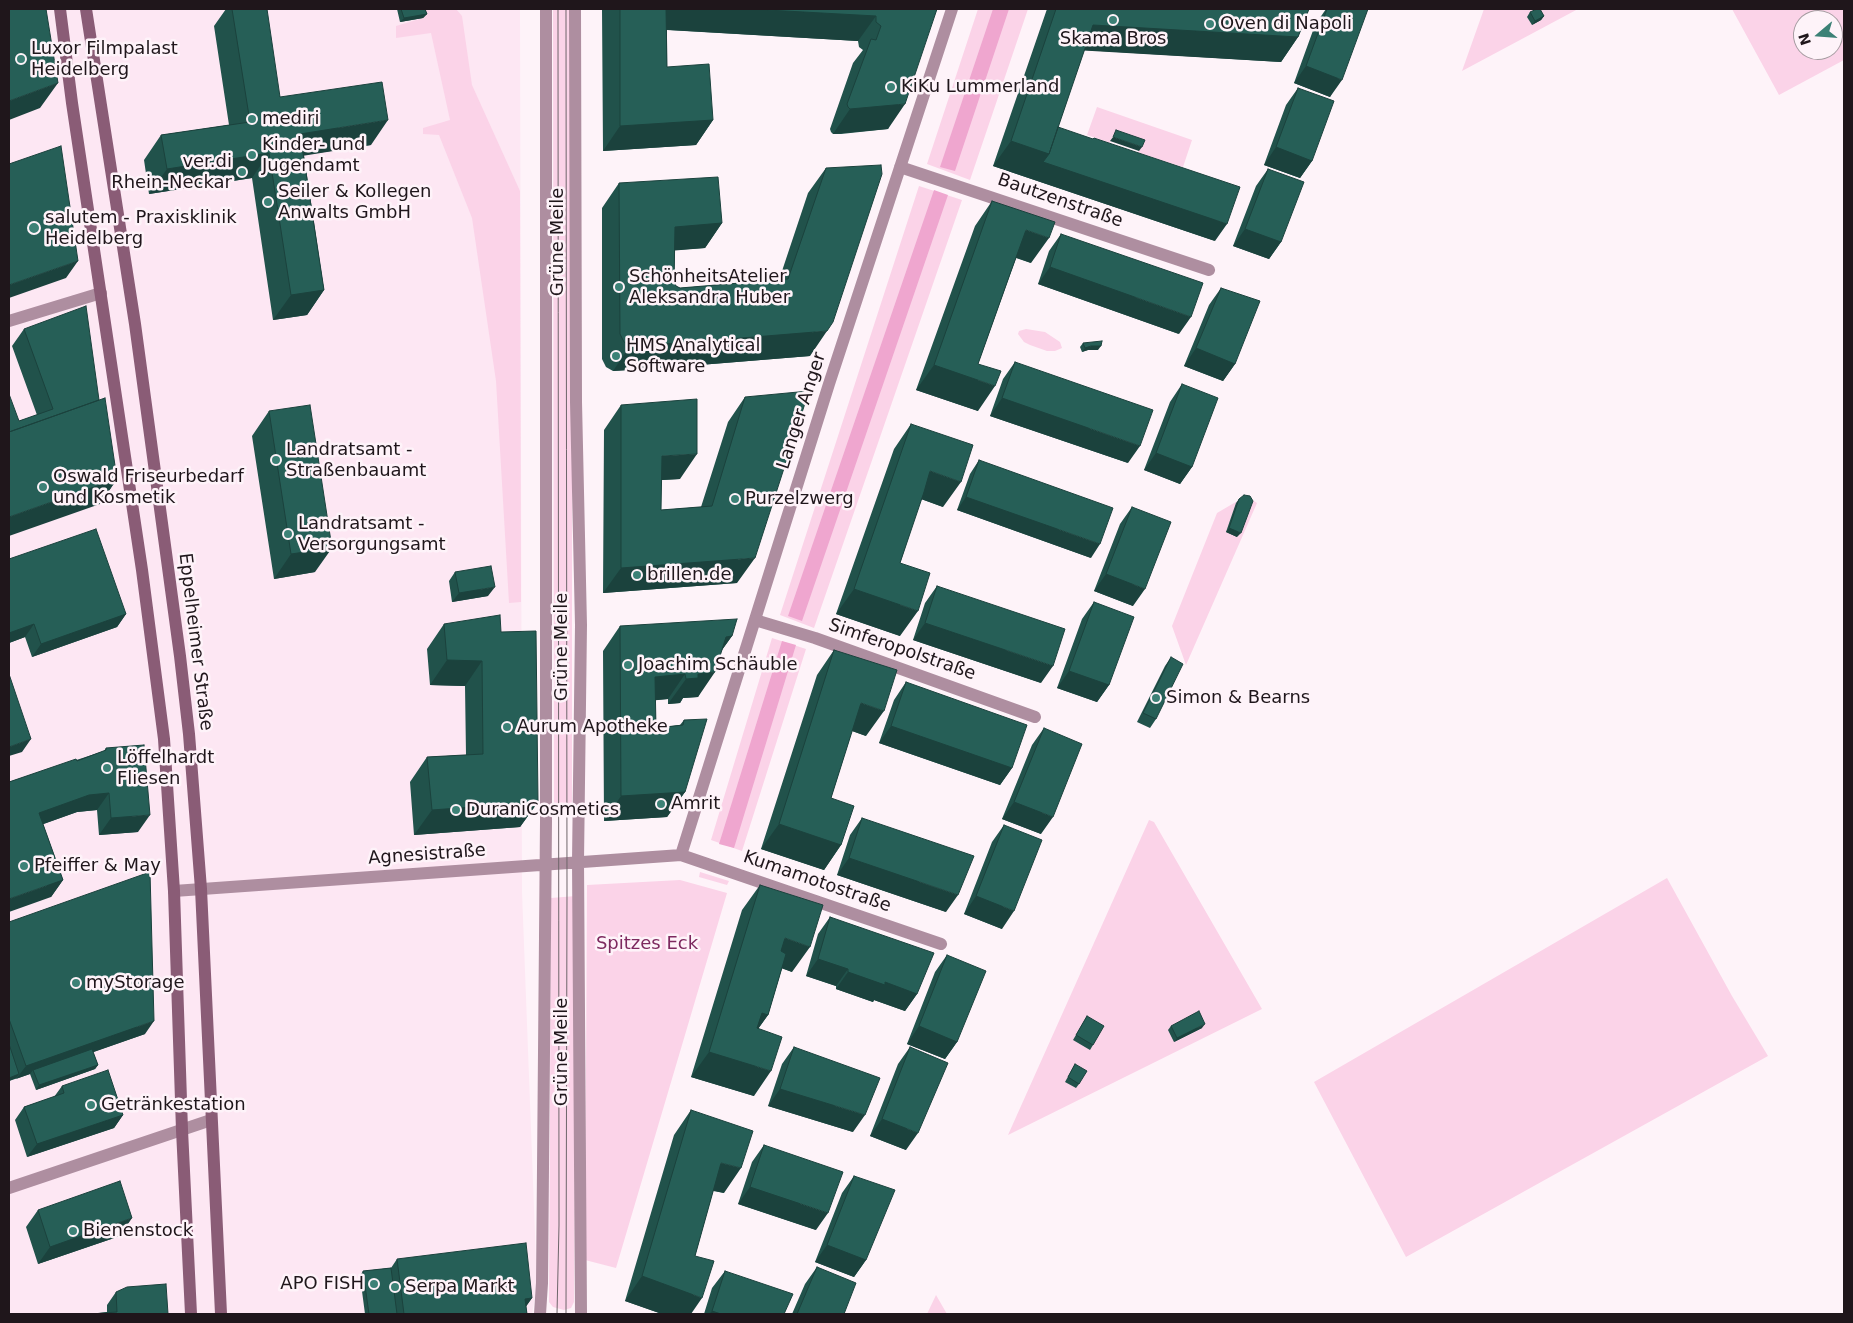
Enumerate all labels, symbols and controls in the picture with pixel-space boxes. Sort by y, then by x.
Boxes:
north arrow [1793,10,1843,60]
place label: Oven di Napoli [1220,13,1352,35]
marker: Skama Bros [1107,14,1119,26]
marker: Oven di Napoli [1204,18,1216,30]
place label: Skama Bros [1060,28,1166,50]
text: N [1795,31,1814,47]
place label: Luxor Filmpalast Heidelberg [31,38,178,80]
marker: Luxor Filmpalast Heidelberg [15,53,27,65]
place label: KiKu Lummerland [901,76,1059,98]
marker: KiKu Lummerland [885,81,897,93]
place label: mediri [262,108,319,130]
marker: mediri [246,113,258,125]
place label: Kinder- und Jugendamt [262,134,365,176]
marker: Kinder- und Jugendamt [246,149,258,161]
place label: ver.di Rhein-Neckar [111,151,232,193]
marker: ver.di Rhein-Neckar [236,166,248,178]
street label: Bautzenstraße [995,169,1125,233]
place label: Seiler & Kollegen Anwalts GmbH [278,181,431,223]
street label: Grüne Meile [547,188,569,296]
marker: Seiler & Kollegen Anwalts GmbH [262,196,274,208]
place label: salutem - Praxisklinik Heidelberg [45,207,237,250]
marker: salutem - Praxisklinik Heidelberg [27,221,41,235]
place label: SchönheitsAtelier Aleksandra Huber [629,266,790,308]
marker: SchönheitsAtelier Aleksandra Huber [613,281,625,293]
place label: HMS Analytical Software [626,335,761,378]
marker: HMS Analytical Software [610,350,622,362]
street label: Langer Anger [773,350,831,472]
place label: Landratsamt - Straßenbauamt [286,439,426,482]
marker: Landratsamt - Straßenbauamt [270,454,282,466]
place label: Oswald Friseurbedarf und Kosmetik [53,466,244,508]
marker: Oswald Friseurbedarf und Kosmetik [37,481,49,493]
place label: Purzelzwerg [745,488,854,510]
marker: Purzelzwerg [729,493,741,505]
place label: Landratsamt - Versorgungsamt [298,513,446,556]
marker: Landratsamt - Versorgungsamt [282,528,294,540]
street label: Eppelheimer Straße [173,552,217,732]
place label: brillen.de [647,564,732,586]
marker: brillen.de [631,569,643,581]
street label: Grüne Meile [551,593,573,701]
street label: Simferopolstraße [826,615,978,685]
place label: Joachim Schäuble [638,654,798,676]
marker: Joachim Schäuble [622,659,634,671]
place label: Simon & Bearns [1166,687,1310,709]
marker: Simon & Bearns [1150,692,1162,704]
place label: Aurum Apotheke [517,716,668,738]
marker: Aurum Apotheke [501,721,513,733]
place label: Löffelhardt Fliesen [117,747,214,790]
marker: Löffelhardt Fliesen [101,762,113,774]
place label: Amrit [671,793,720,815]
marker: Amrit [655,798,667,810]
place label: DuraniCosmetics [466,799,619,821]
marker: DuraniCosmetics [450,804,462,816]
street label: Agnesistraße [367,840,487,870]
street label: Kumamotostraße [740,847,894,917]
place label: Pfeiffer & May [34,855,161,877]
marker: Pfeiffer & May [18,860,30,872]
park label: Spitzes Eck [596,933,698,955]
place label: myStorage [86,972,185,994]
marker: myStorage [70,977,82,989]
street label: Grüne Meile [551,998,573,1106]
place label: Getränkestation [101,1094,246,1116]
marker: Getränkestation [85,1099,97,1111]
place label: Bienenstock [83,1220,193,1242]
marker: Bienenstock [67,1225,79,1237]
place label: APO FISH [280,1273,364,1295]
place label: Serpa Markt [405,1276,515,1298]
marker: APO FISH [368,1278,380,1290]
marker: Serpa Markt [389,1281,401,1293]

